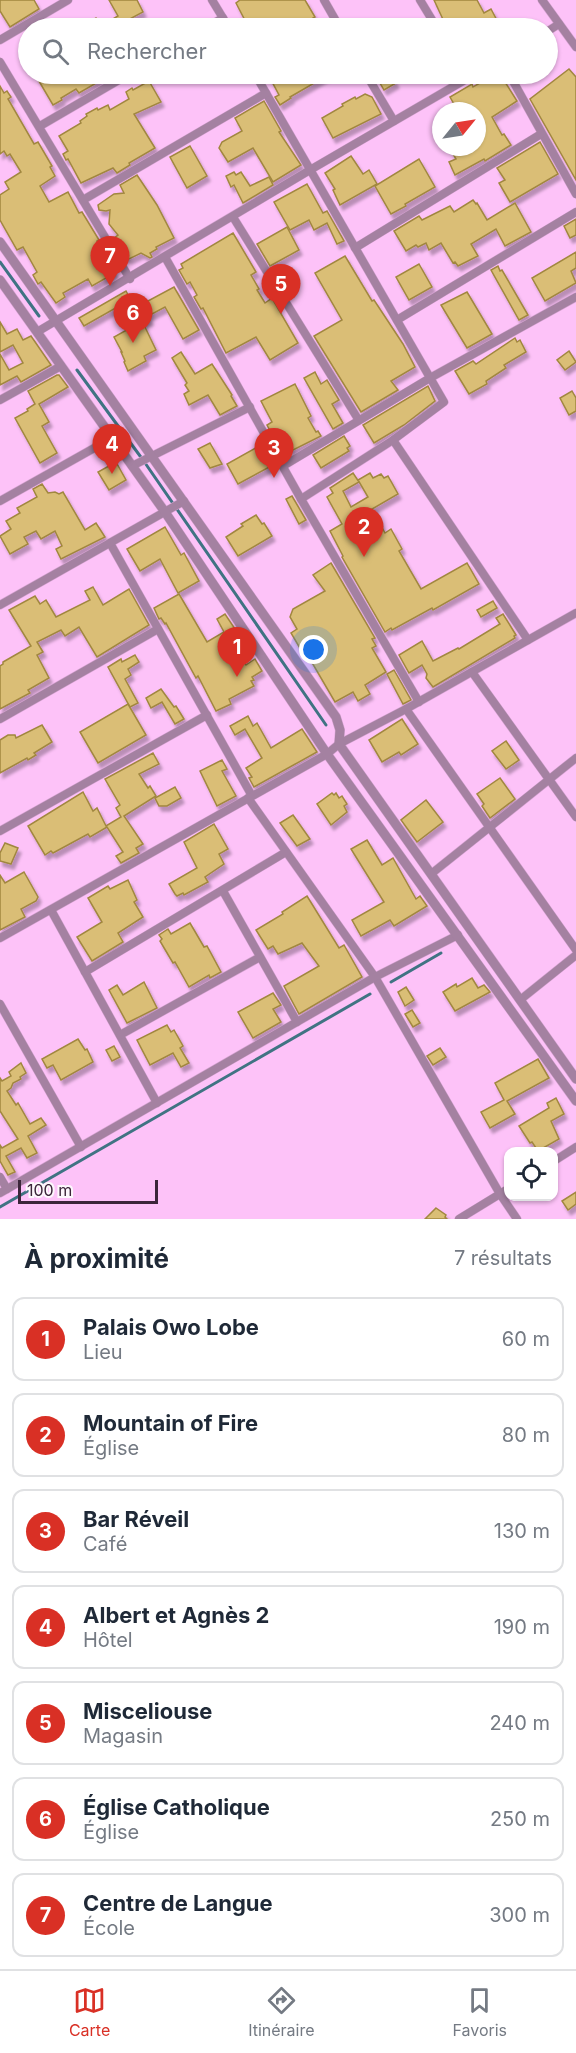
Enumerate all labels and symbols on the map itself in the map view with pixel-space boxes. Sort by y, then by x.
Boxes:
north arrow [432,102,486,156]
pin: 7 [90,236,130,286]
pin: 5 [262,264,300,314]
pin: 6 [114,294,152,343]
pin: 4 [92,424,132,474]
pin: 3 [254,428,294,478]
pin: 2 [344,508,384,557]
pin: 1 [218,628,256,677]
your location [299,635,328,664]
scale bar [18,1177,158,1204]

